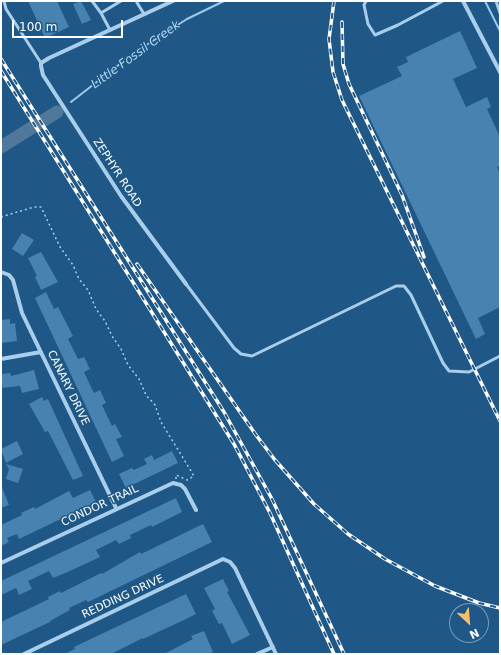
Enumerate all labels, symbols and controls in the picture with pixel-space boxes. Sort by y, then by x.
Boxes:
scale bar [14,12,125,38]
water label: Little Fossil Creek [89,18,183,92]
text: 100 m [19,20,57,34]
street label: ZEPHYR ROAD [90,136,144,210]
street label: CANARY DRIVE [44,348,92,428]
street label: CONDOR TRAIL [59,482,141,530]
street label: REDDING DRIVE [80,572,166,622]
north arrow [449,603,489,643]
text: N [467,625,481,641]

